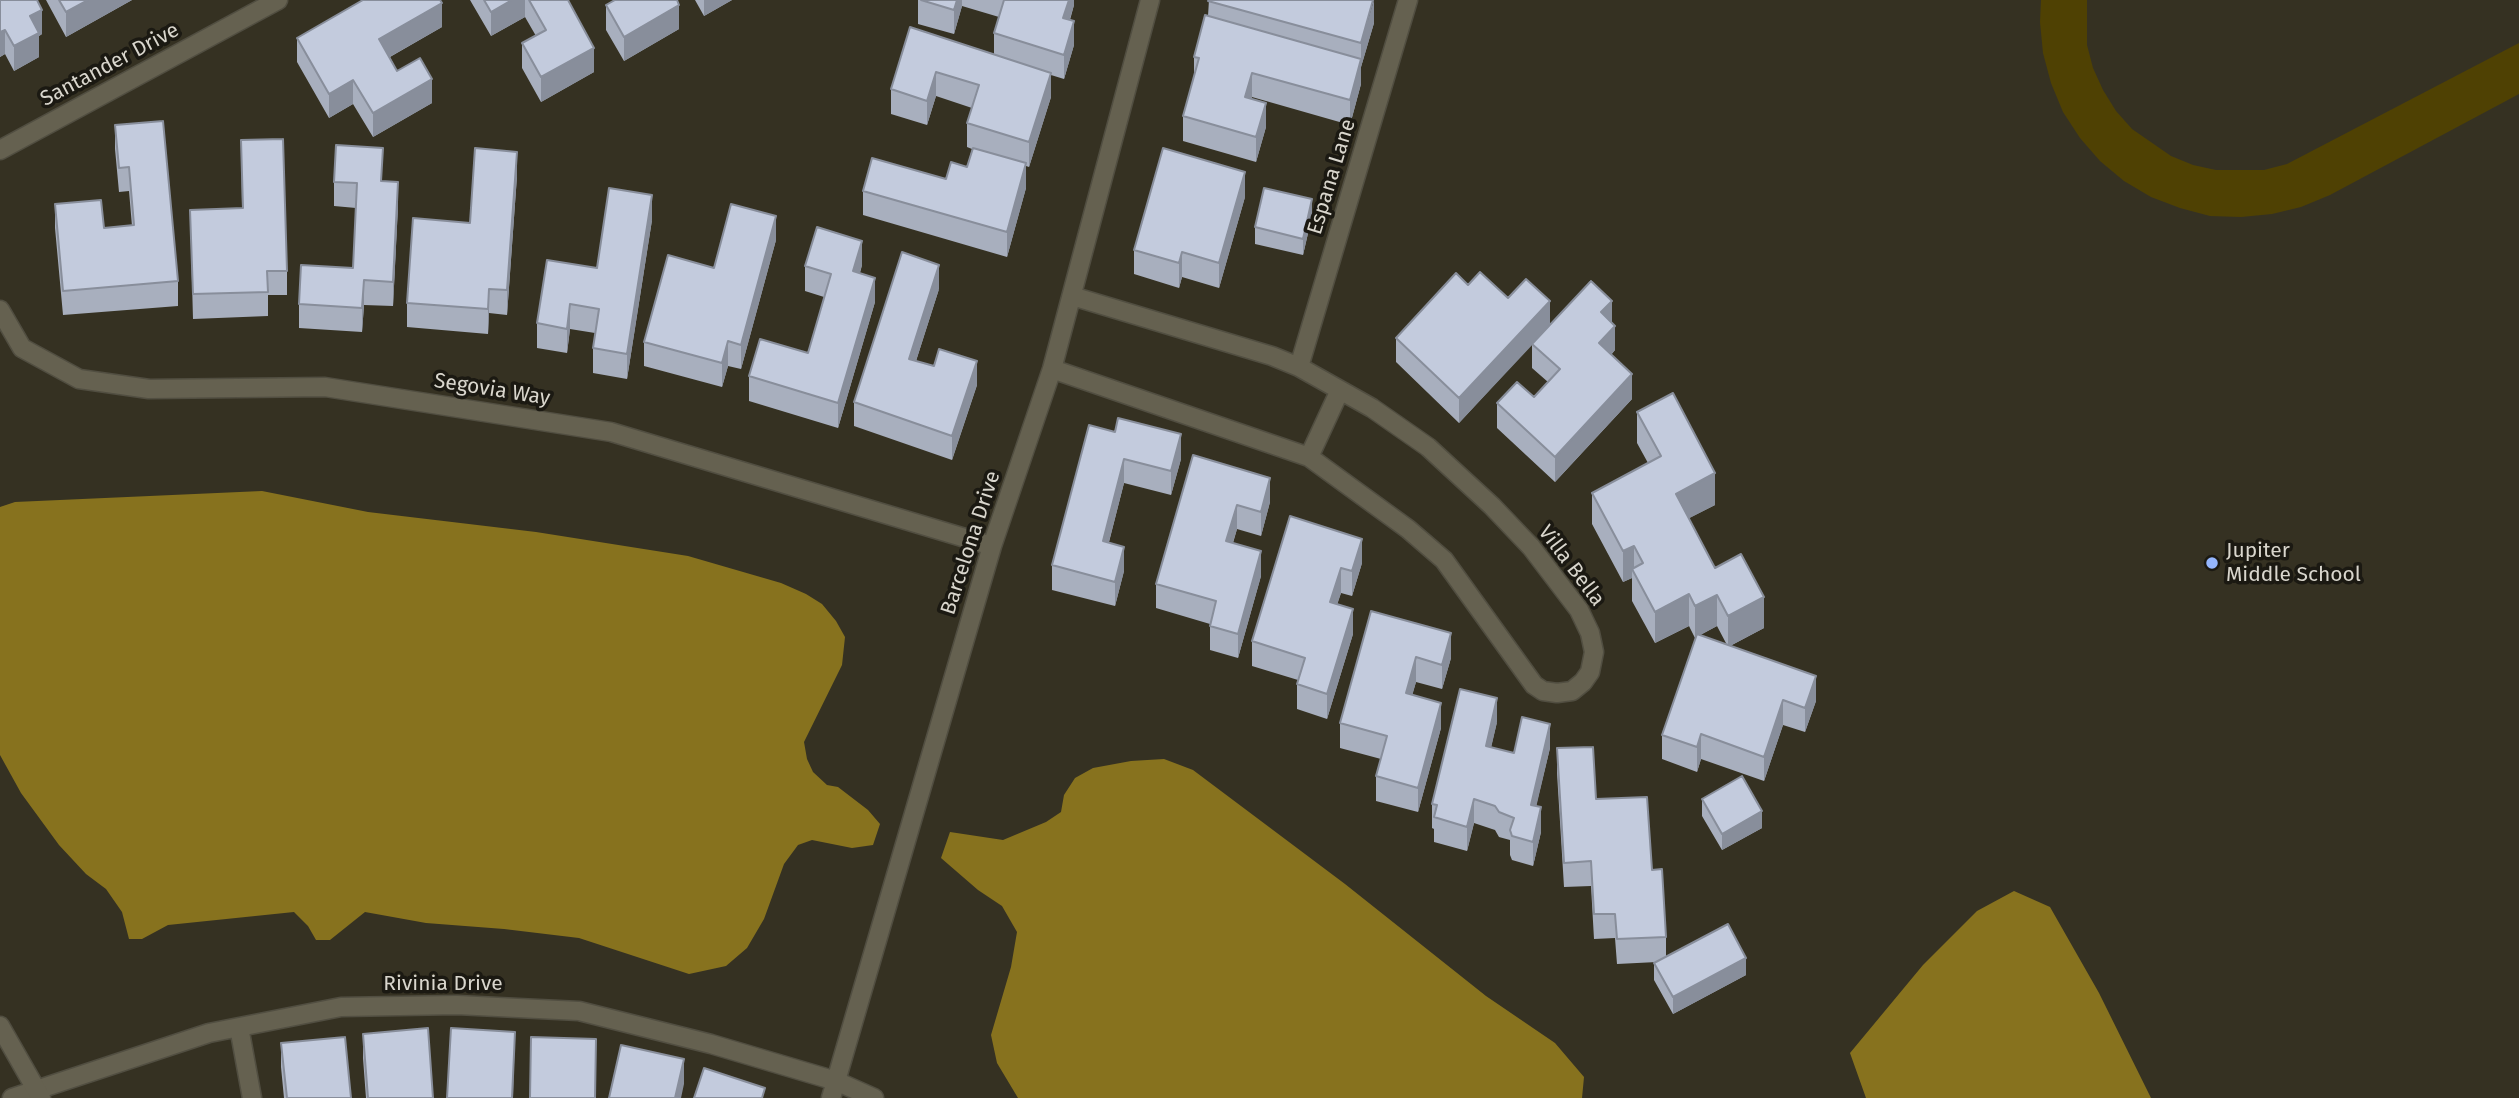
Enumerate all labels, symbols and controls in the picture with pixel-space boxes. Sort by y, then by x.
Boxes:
street label: Santander Drive [36,18,184,112]
street label: Espana Lane [1303,116,1361,238]
street label: Segovia Way [432,368,552,412]
street label: Barcelona Drive [936,468,1006,618]
street label: Villa Bella [1532,521,1610,611]
place label: Jupiter Middle School [2226,538,2361,588]
marker: Jupiter Middle School [2204,555,2220,571]
street label: Rivinia Drive [383,971,503,997]

